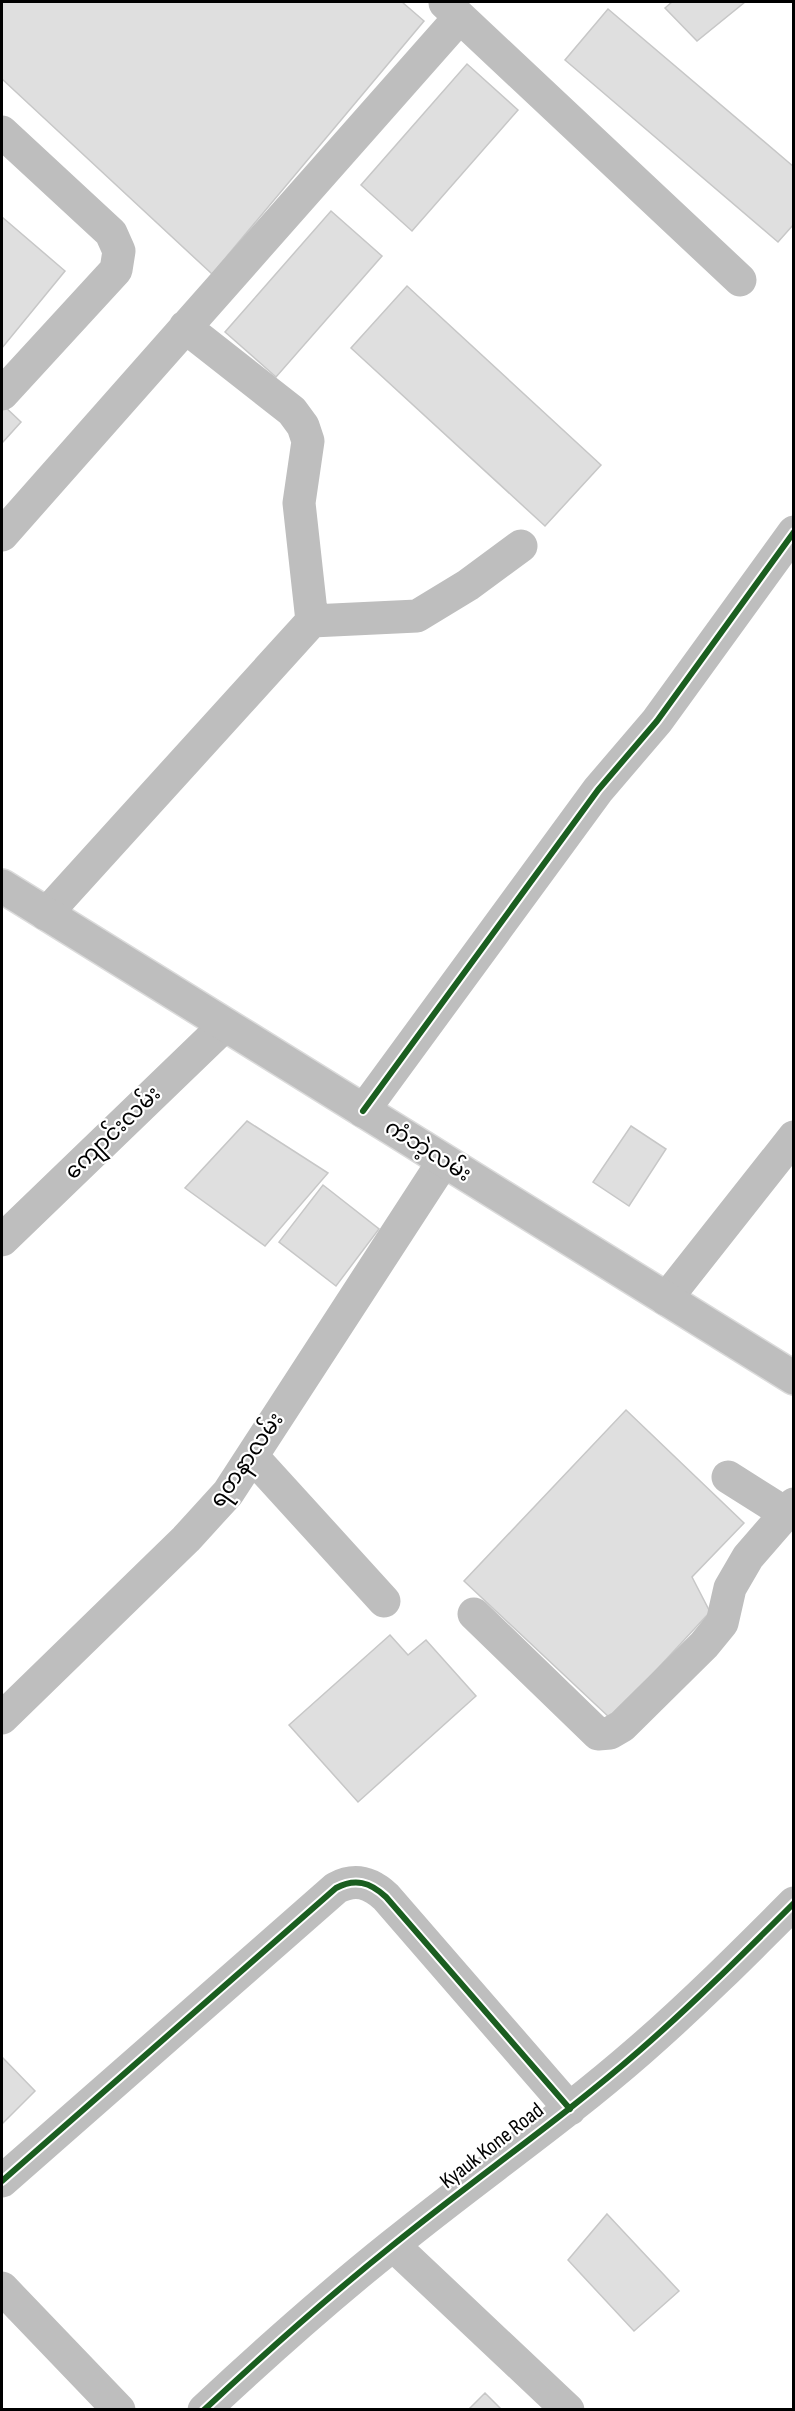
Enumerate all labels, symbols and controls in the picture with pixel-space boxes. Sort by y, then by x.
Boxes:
street label: ကျောင်းလမ်း [57,1078,169,1188]
street label: ကံဘဲ့လမ်း [379,1111,478,1189]
street label: ရတနာလမ်း [202,1406,292,1514]
street label: Kyauk Kone Road [435,2097,549,2195]

